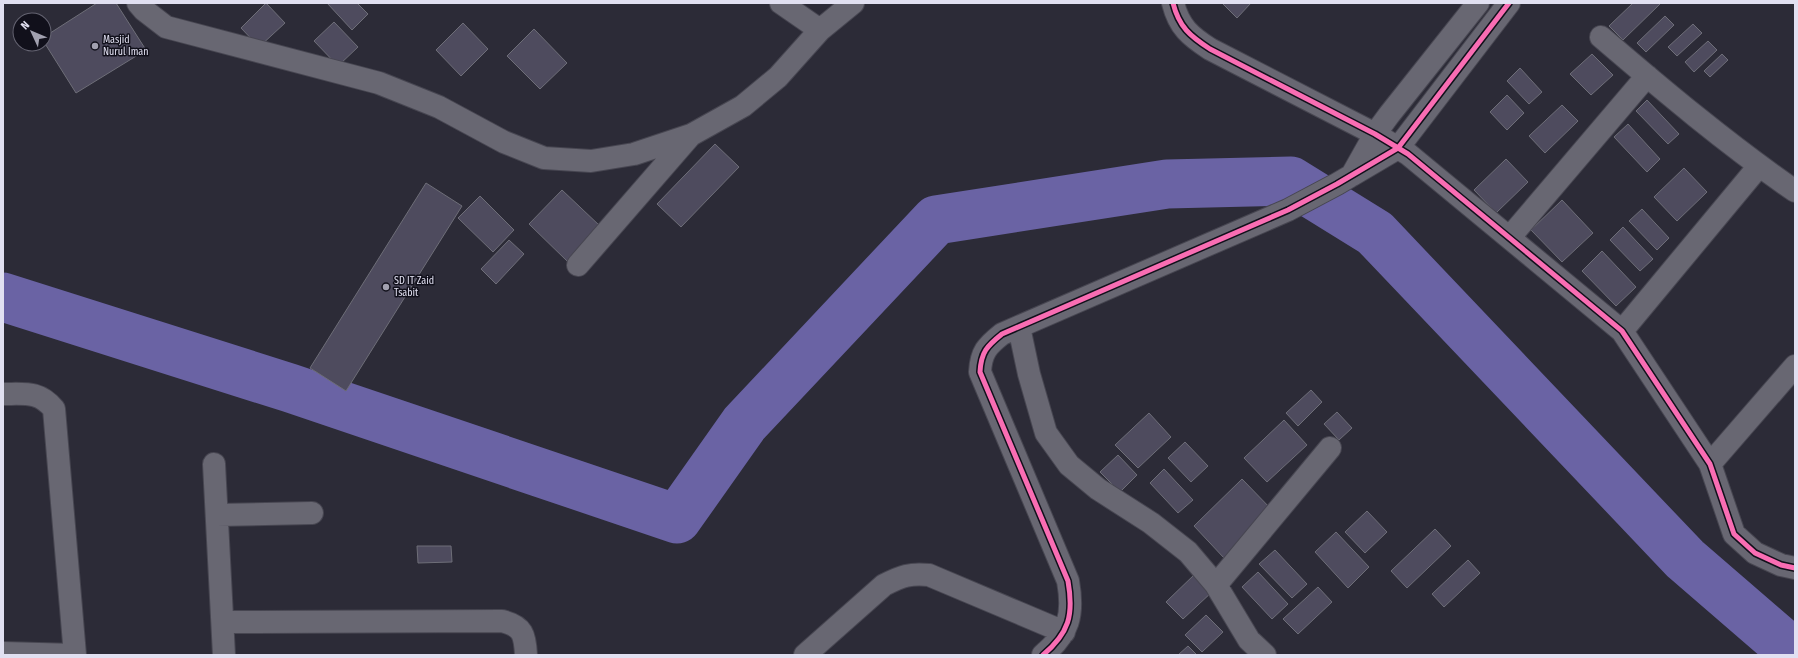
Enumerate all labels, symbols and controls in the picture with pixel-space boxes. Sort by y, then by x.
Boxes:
north arrow [12,12,52,52]
text: N [18,19,32,32]
place label: Masjid Nurul Iman [103,34,149,58]
marker: Masjid Nurul Iman [90,41,100,51]
place label: SD IT Zaid Tsabit [394,275,434,299]
marker: SD IT Zaid Tsabit [381,282,391,292]

